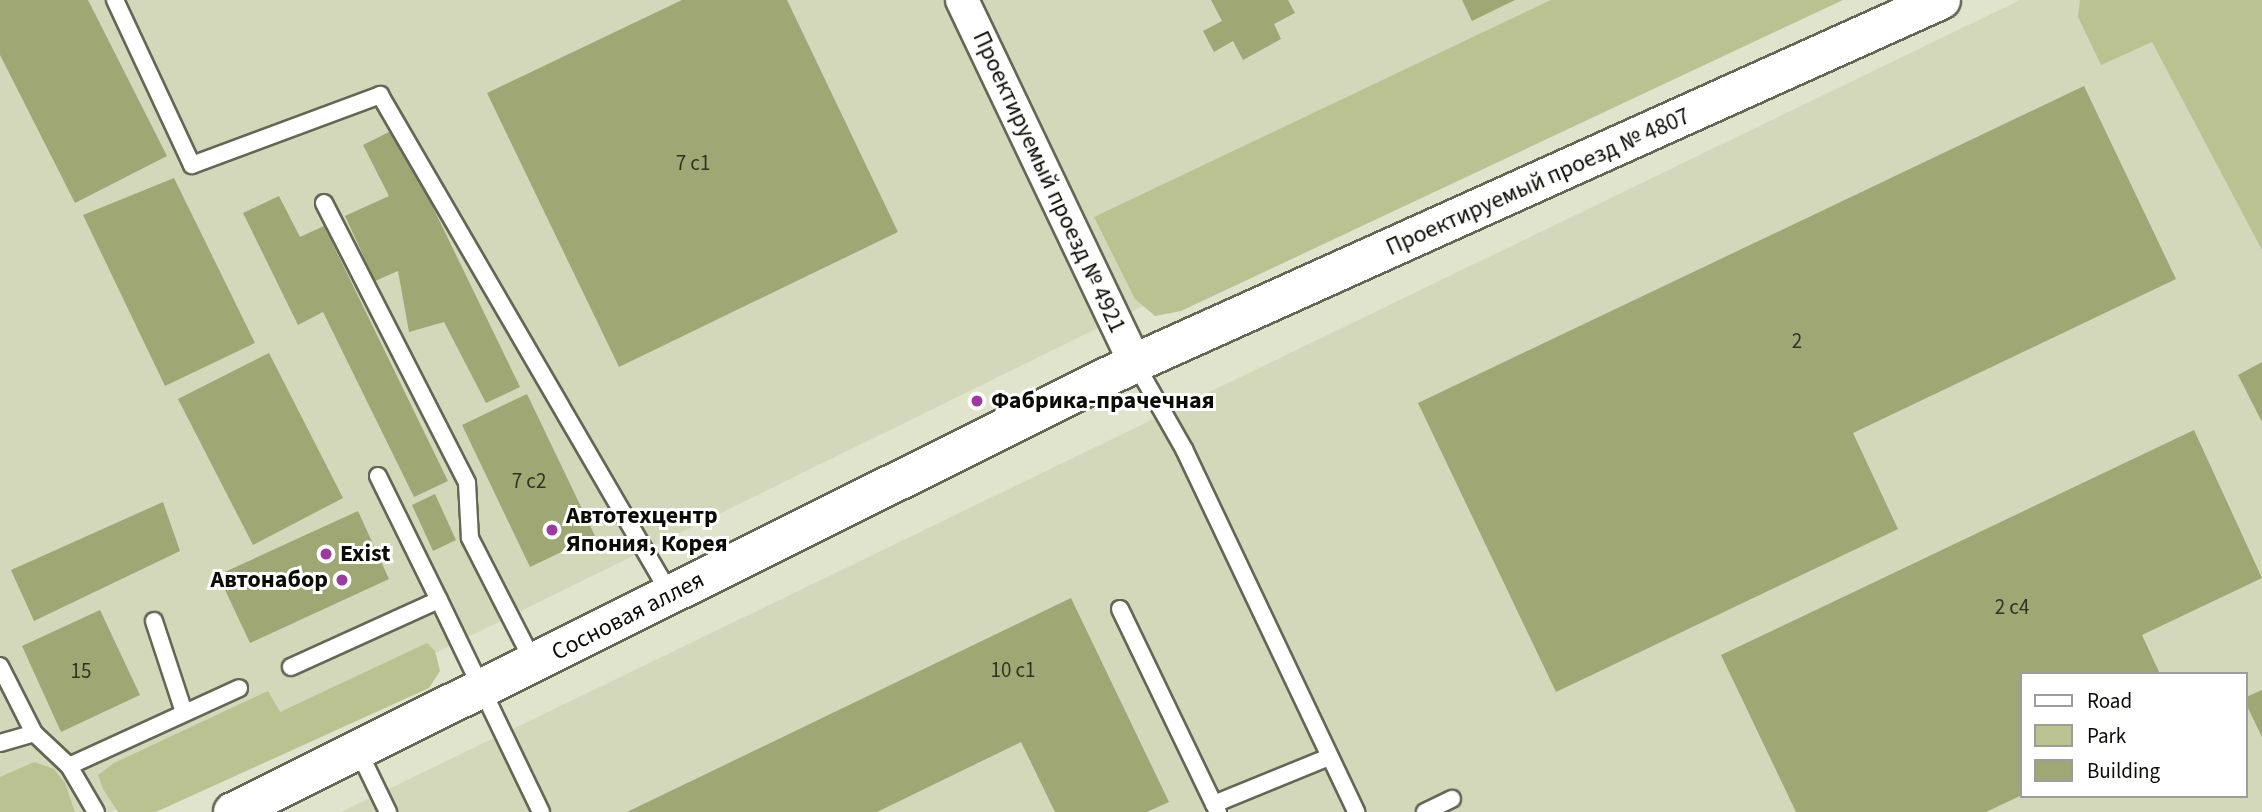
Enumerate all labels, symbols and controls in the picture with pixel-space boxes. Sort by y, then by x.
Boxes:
street label: Проектируемый проезд № 4921 [966,26,1132,338]
street label: Проектируемый проезд № 4807 [1382,102,1694,262]
house number: 7 с1 [676,150,710,176]
house number: 2 [1792,328,1802,354]
place label: Фабрика-прачечная [991,387,1215,415]
marker: Фабрика-прачечная [969,393,985,409]
house number: 7 с2 [512,468,546,494]
place label: Автотехцентр Япония, Корея [566,502,728,558]
marker: Автотехцентр Япония, Корея [544,522,560,538]
place label: Exist [340,540,390,568]
marker: Exist [318,546,334,562]
street label: Сосновая аллея [547,565,709,667]
place label: Автонабор [210,566,328,594]
marker: Автонабор [334,572,350,588]
house number: 2 с4 [1995,594,2029,620]
house number: 10 с1 [990,657,1036,683]
house number: 15 [71,658,91,684]
legend [2021,672,2248,798]
text: Road [2087,686,2132,716]
text: Park [2087,721,2126,751]
text: Building [2087,756,2160,786]

